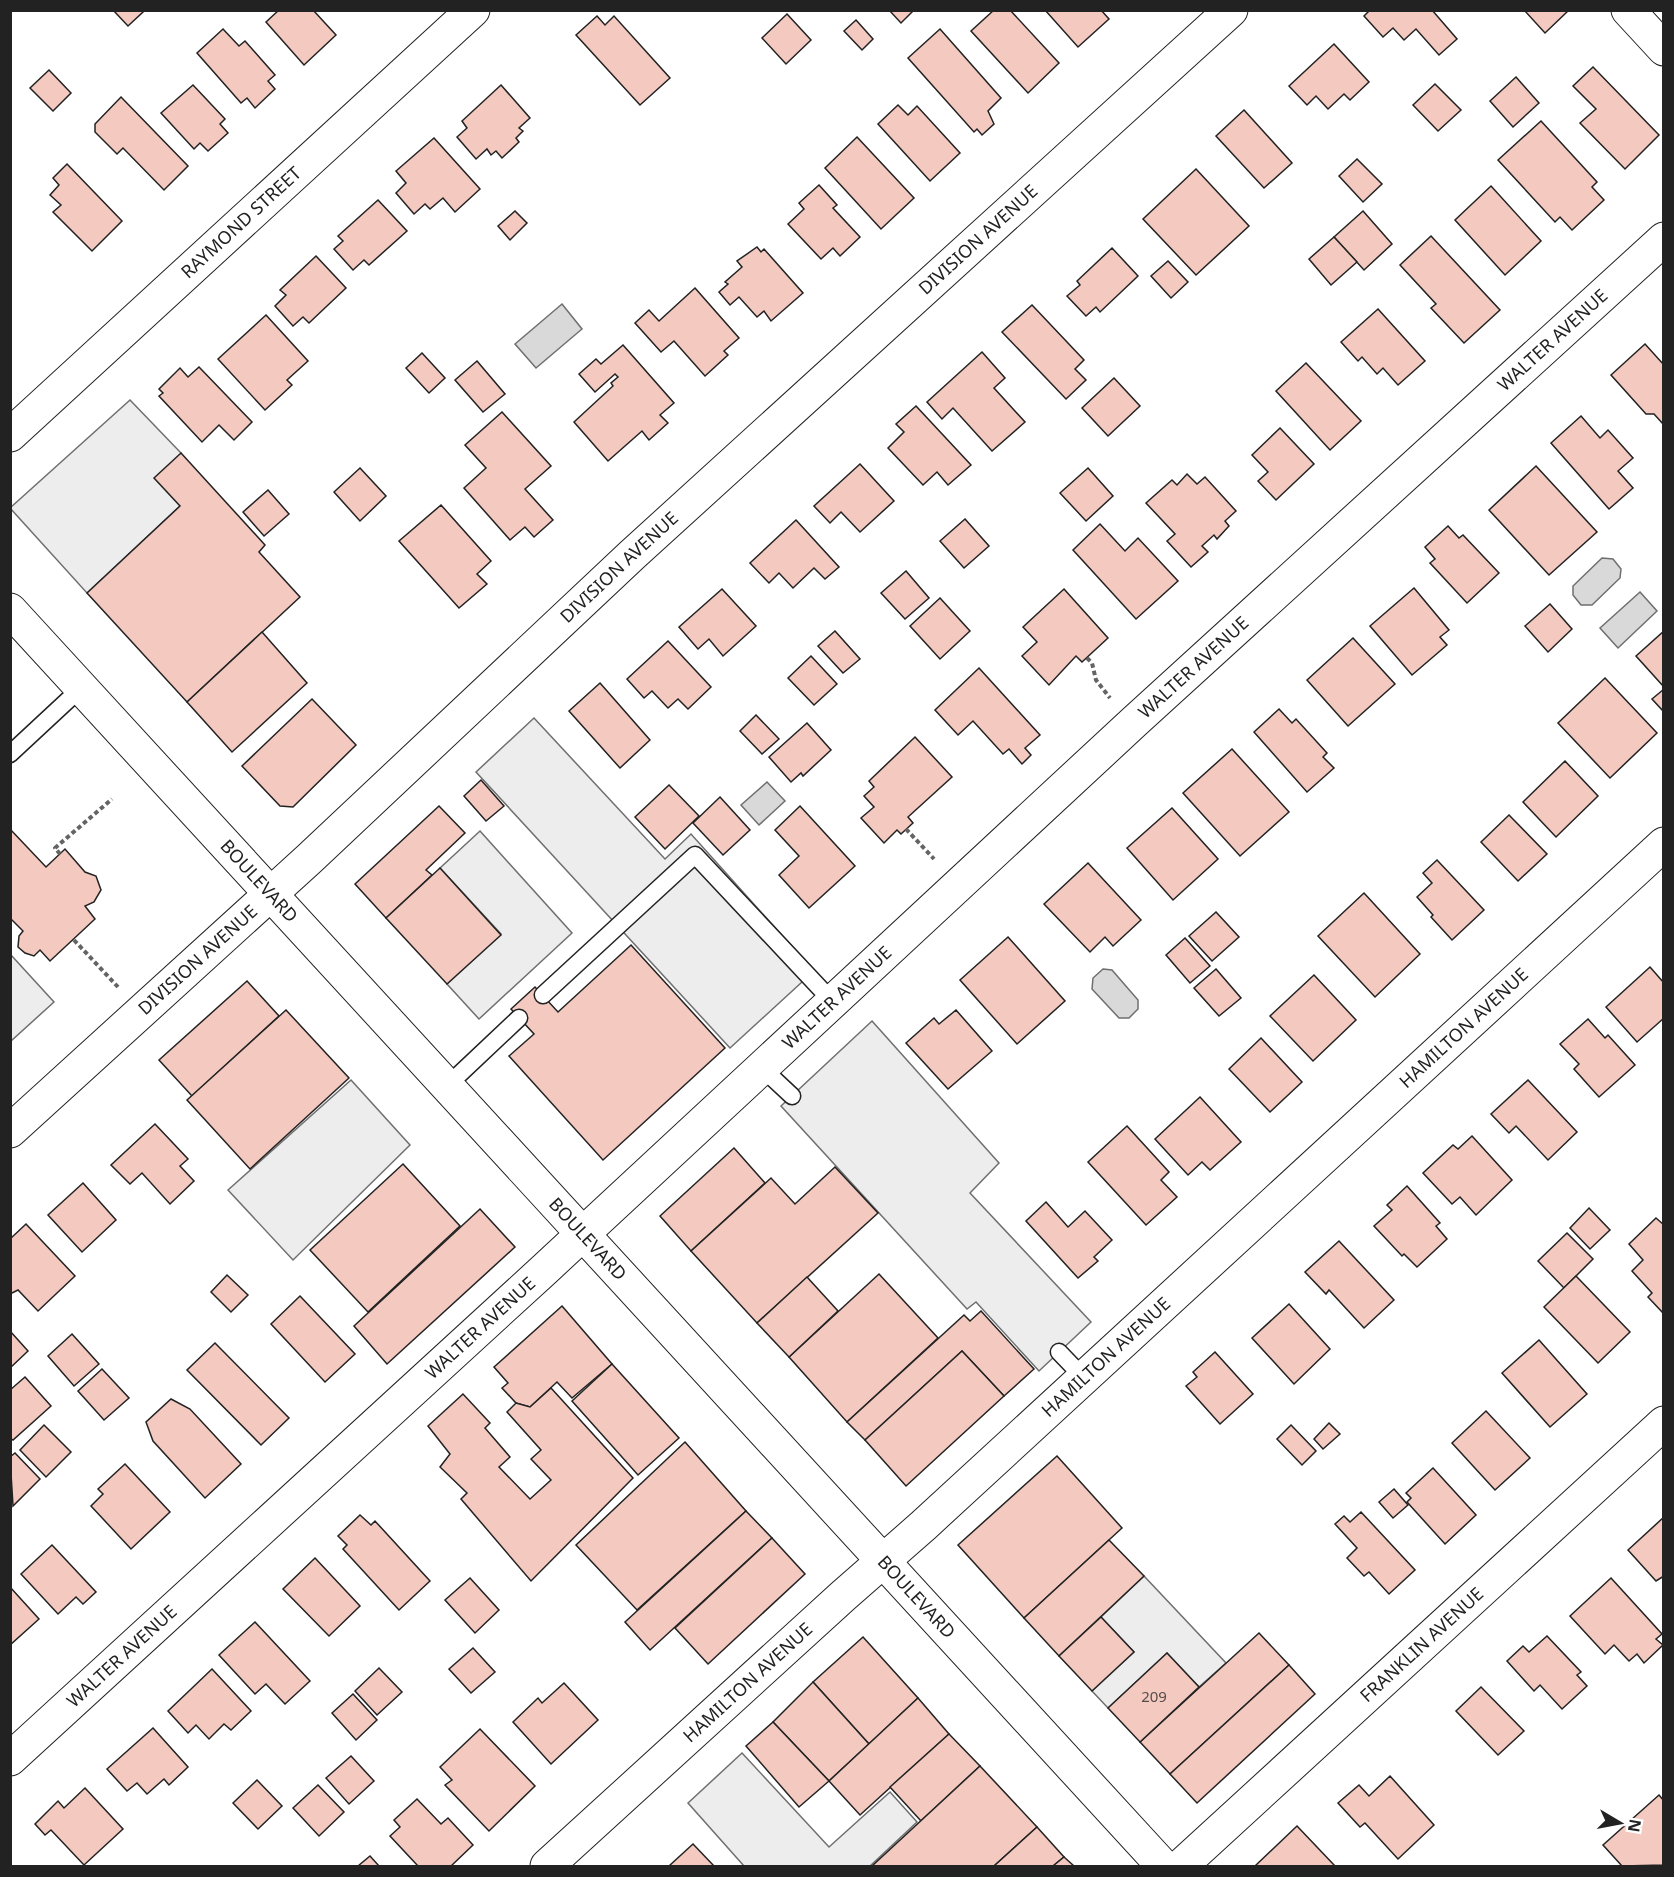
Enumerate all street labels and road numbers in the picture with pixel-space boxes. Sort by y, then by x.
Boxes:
street label: RAYMOND STREET [175,161,306,283]
street label: DIVISION AVENUE [913,179,1042,300]
street label: WALTER AVENUE [1492,283,1612,396]
street label: DIVISION AVENUE [554,506,683,628]
street label: WALTER AVENUE [1133,611,1253,723]
street label: BOULEVARD [215,834,304,927]
street label: DIVISION AVENUE [133,899,262,1020]
street label: WALTER AVENUE [776,940,896,1054]
street label: HAMILTON AVENUE [1394,962,1533,1093]
street label: BOULEVARD [544,1192,632,1285]
street label: WALTER AVENUE [420,1271,540,1384]
street label: HAMILTON AVENUE [1036,1291,1175,1422]
street label: BOULEVARD [873,1550,961,1643]
street label: FRANKLIN AVENUE [1354,1582,1488,1707]
street label: WALTER AVENUE [61,1599,182,1712]
street label: HAMILTON AVENUE [678,1617,817,1747]

